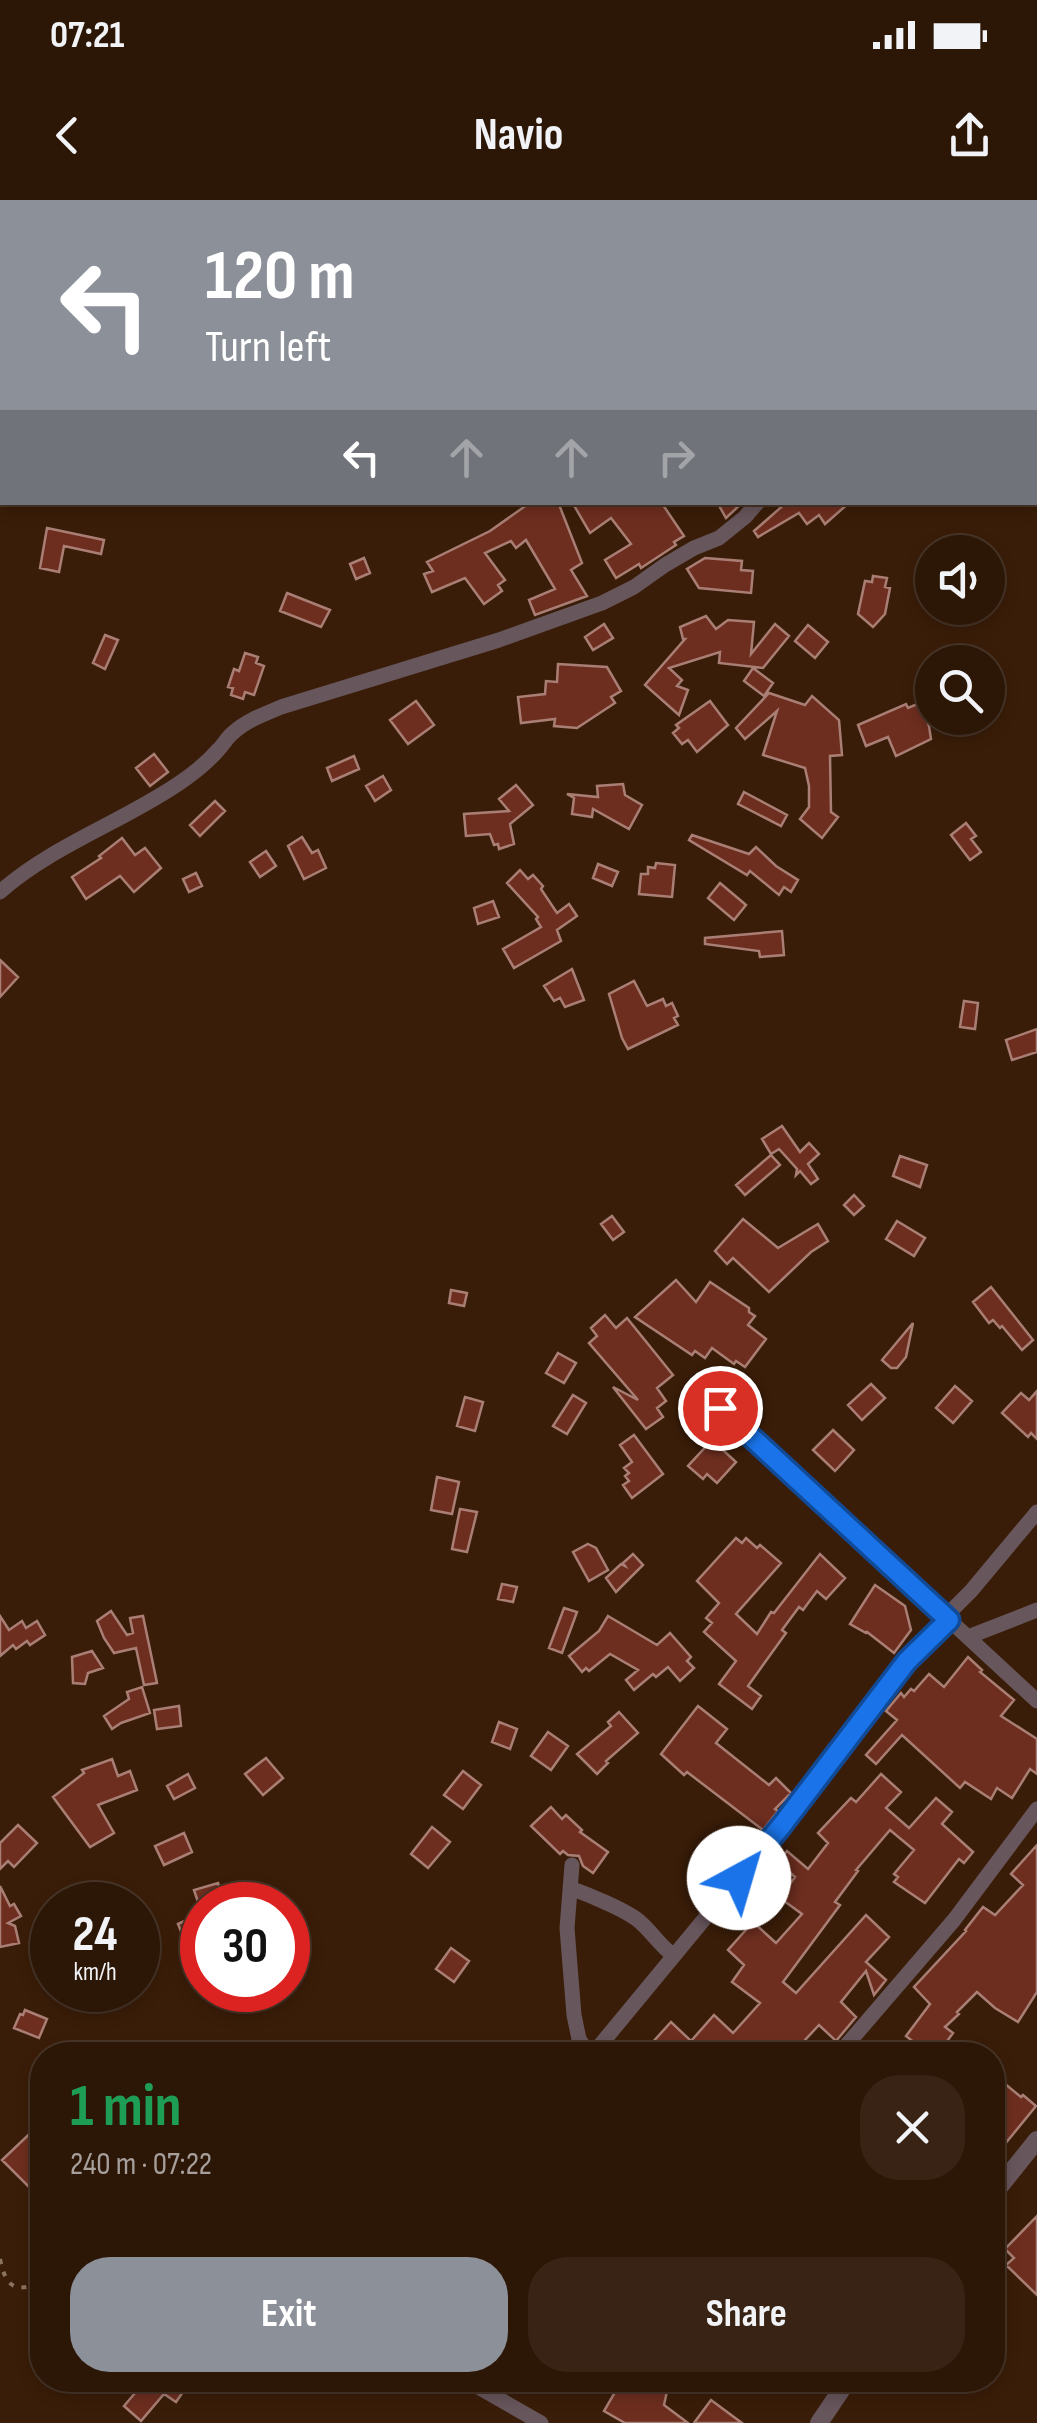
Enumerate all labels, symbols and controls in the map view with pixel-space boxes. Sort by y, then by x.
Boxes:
text: 07:21 [50,13,125,58]
icon: back [40,108,95,163]
text: Navio [474,108,563,163]
icon: share [942,108,997,163]
text: 120 m [205,235,355,319]
icon: left [40,240,170,370]
text: Turn left [205,320,331,375]
icon: left [334,430,389,485]
icon: ahead [439,430,494,485]
icon: ahead [544,430,599,485]
icon: right [649,430,704,485]
map controls [915,535,1005,735]
button: sound [915,535,1005,625]
button: search [915,645,1005,735]
pin [678,1366,763,1451]
icon: arrive [693,1381,748,1436]
position arrow [687,1826,791,1930]
speed limit sign: 30 [180,1882,310,2012]
text: 24 [73,1905,117,1965]
text: km/h [73,1957,117,1988]
text: 1 min [70,2071,182,2143]
button: close [860,2075,965,2180]
text: 240 m · 07:22 [70,2145,212,2184]
button: Exit [70,2257,508,2372]
button: Share [528,2257,965,2372]

